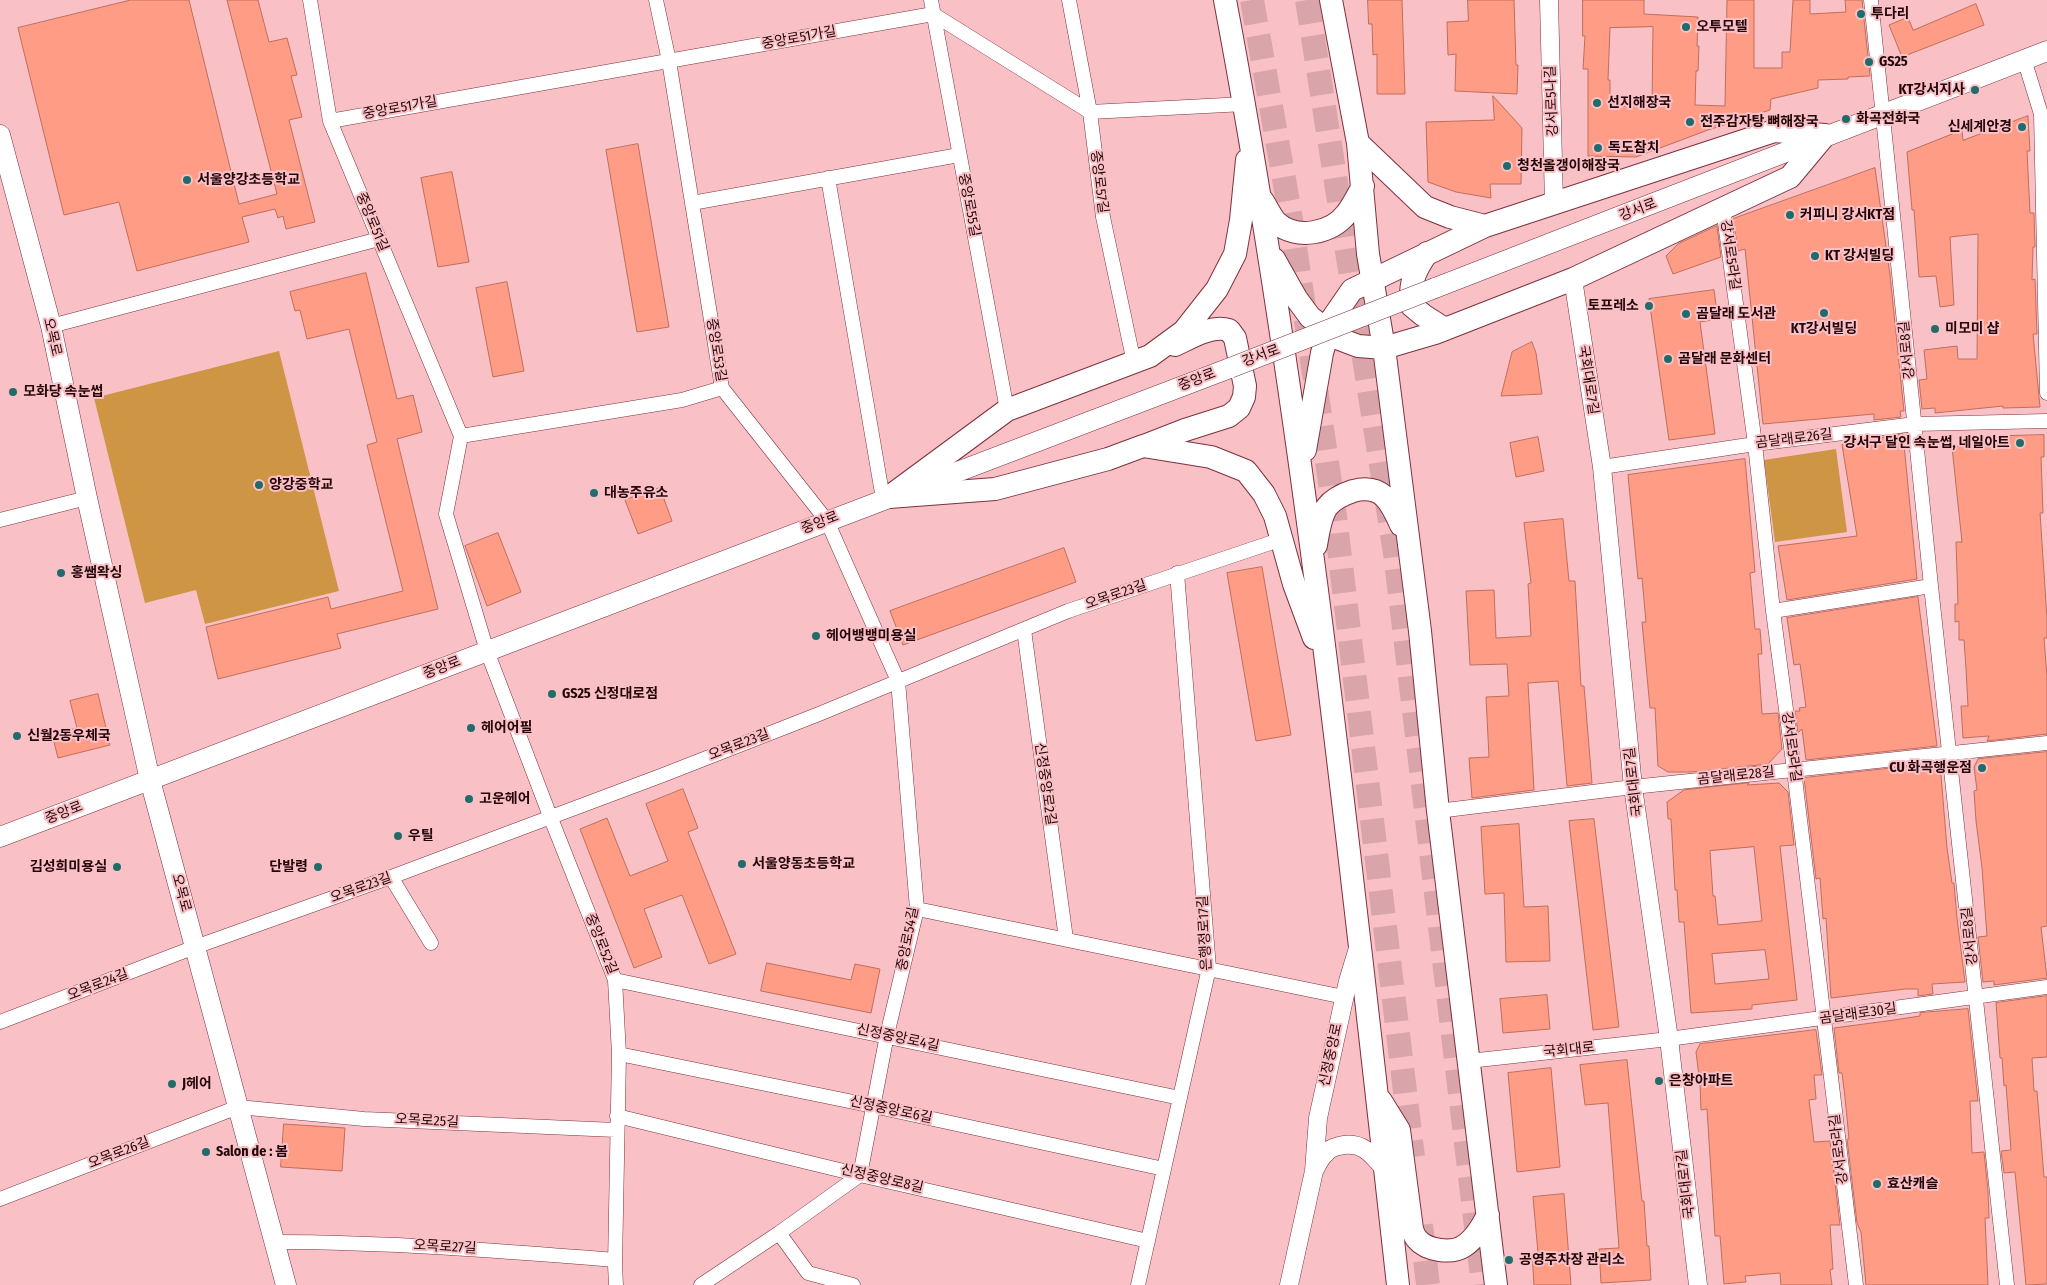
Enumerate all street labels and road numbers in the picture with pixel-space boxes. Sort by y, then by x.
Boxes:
street label: 중앙로51가길 [760,23,838,53]
street label: 강서로5나길 [1542,65,1562,137]
street label: 중앙로51가길 [361,93,439,123]
street label: 중앙로57길 [1087,150,1111,214]
street label: 중앙로55길 [955,172,983,238]
street label: 중앙로51길 [352,190,392,254]
street label: 강서로 [1617,195,1659,225]
street label: 강서로5라길 [1717,219,1743,291]
street label: 오목로 [39,316,65,358]
street label: 중앙로53길 [703,317,729,383]
street label: 강서로8길 [1896,320,1918,380]
street label: 강서로 [1240,341,1282,371]
street label: 국회대로7길 [1574,344,1602,416]
street label: 중앙로 [1176,365,1218,395]
street label: 곰달래로26길 [1755,426,1833,452]
street label: 중앙로 [799,508,841,538]
street label: 오목로23길 [1083,577,1149,613]
street label: 중앙로 [421,653,463,683]
street label: 강서로5라길 [1778,711,1804,783]
street label: 오목로23길 [706,726,772,764]
street label: 신정중앙로2길 [1031,742,1059,826]
street label: 국회대로7길 [1621,746,1647,818]
street label: 곰달래로28길 [1697,764,1775,788]
street label: 중앙로 [43,798,85,828]
street label: 오목로23길 [328,869,394,907]
street label: 오목로 [168,872,194,914]
street label: 은행정로17길 [1195,895,1215,971]
street label: 중앙로54길 [894,906,922,972]
street label: 강서로8길 [1959,906,1981,966]
street label: 중앙로52길 [581,911,621,977]
street label: 오목로24길 [65,966,131,1004]
street label: 곰달래로30길 [1818,1000,1898,1028]
street label: 신정중앙로4길 [855,1021,941,1055]
street label: 신정중앙로 [1316,1022,1346,1088]
street label: 국회대로 [1543,1039,1595,1061]
street label: 신정중앙로6길 [848,1093,934,1127]
street label: 오목로25길 [395,1111,459,1131]
street label: 강서로5라길 [1826,1113,1852,1185]
street label: 오목로26길 [86,1134,152,1172]
street label: 국회대로7길 [1673,1148,1699,1220]
street label: 신정중앙로8길 [839,1161,925,1197]
street label: 오목로27길 [413,1237,477,1257]

